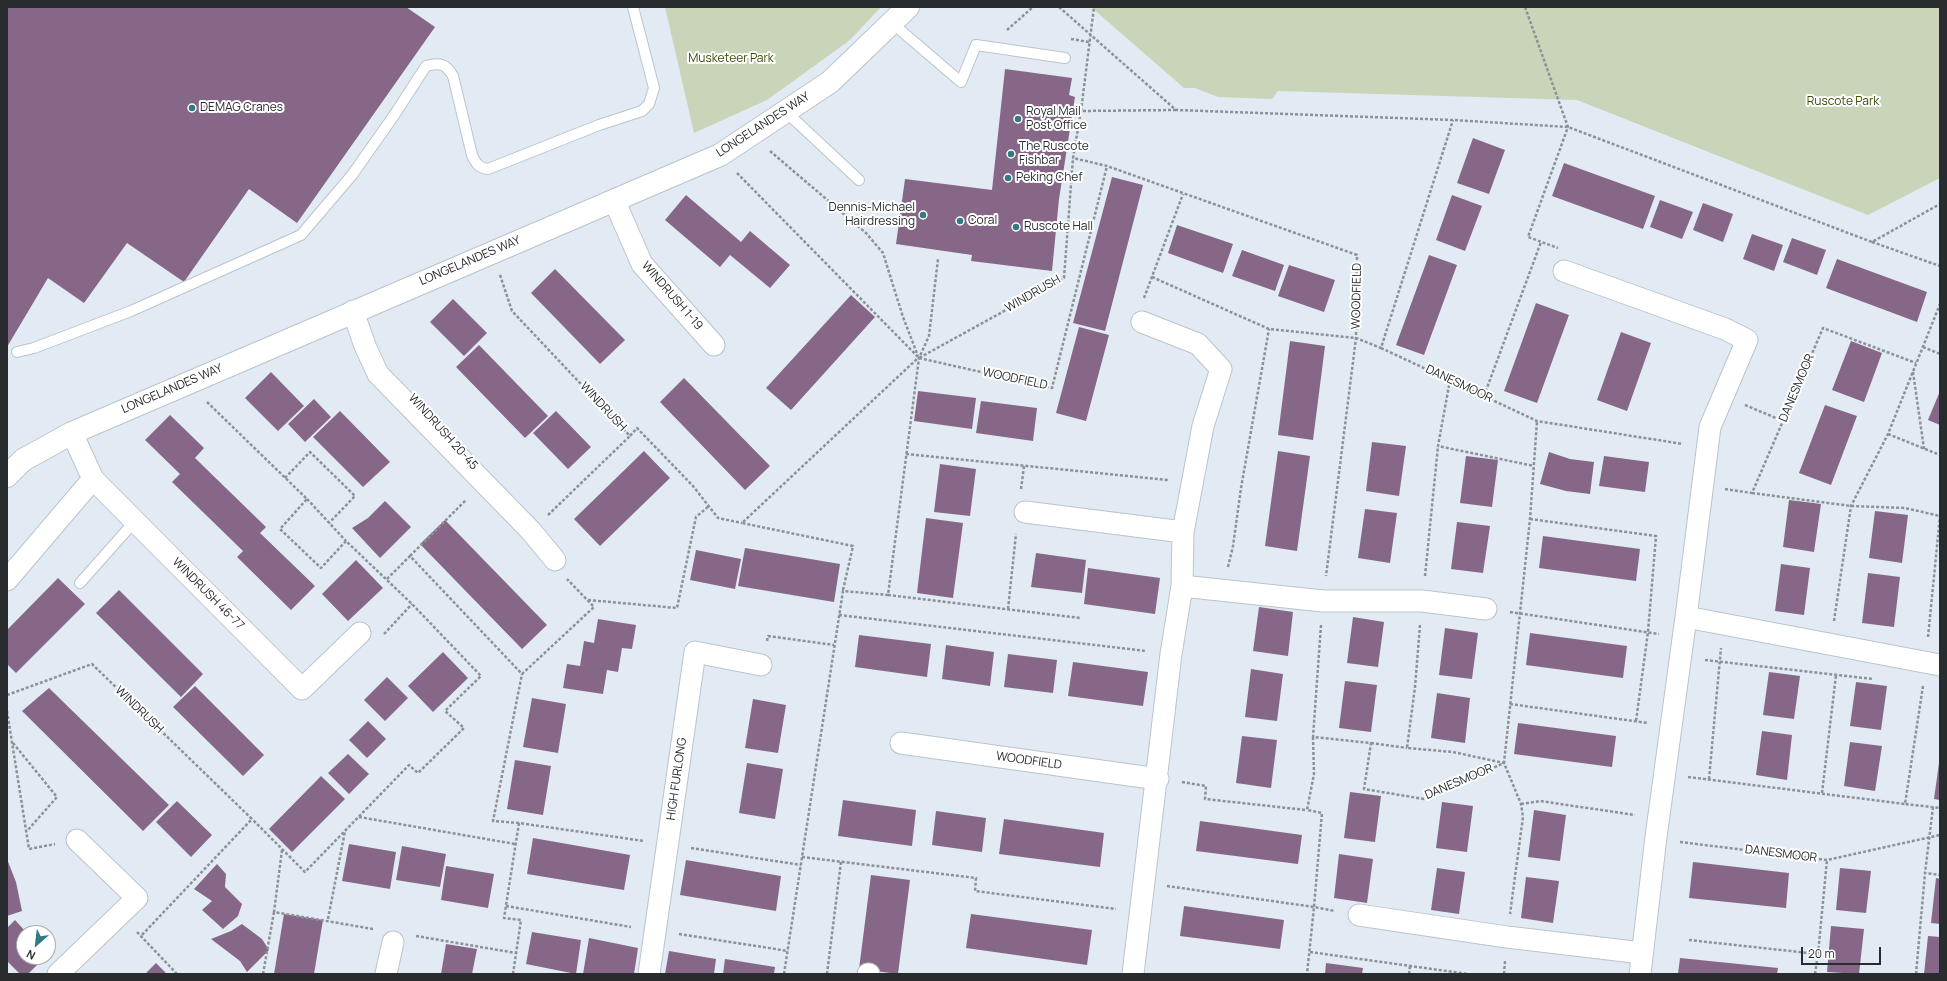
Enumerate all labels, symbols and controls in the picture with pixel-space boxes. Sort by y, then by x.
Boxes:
park label: Musketeer Park [688,52,774,66]
street label: LONGELANDES WAY [714,89,812,161]
park label: Ruscote Park [1807,95,1879,109]
place label: DEMAG Cranes [200,101,283,115]
marker: DEMAG Cranes [187,103,197,113]
place label: Royal Mail Post Office [1026,105,1087,133]
marker: Royal Mail Post Office [1013,114,1023,124]
place label: The Ruscote Fishbar [1019,140,1089,168]
marker: The Ruscote Fishbar [1006,149,1016,159]
place label: Peking Chef [1016,171,1083,185]
marker: Peking Chef [1003,173,1013,183]
place label: Dennis-Michael Hairdressing [829,201,915,229]
marker: Dennis-Michael Hairdressing [918,210,928,220]
place label: Coral [968,214,997,228]
marker: Coral [955,216,965,226]
place label: Ruscote Hall [1024,220,1093,234]
marker: Ruscote Hall [1011,222,1021,232]
street label: LONGELANDES WAY [417,233,523,289]
street label: WINDRUSH 1-19 [638,259,706,333]
street label: WOODFIELD [1349,263,1365,329]
street label: WINDRUSH [1003,272,1063,316]
street label: DANESMOOR [1776,352,1818,424]
street label: LONGELANDES WAY [119,361,225,417]
street label: DANESMOOR [1423,362,1495,406]
street label: WOODFIELD [981,365,1049,393]
street label: WINDRUSH [577,380,629,434]
street label: WINDRUSH 20-45 [405,391,481,473]
street label: WINDRUSH 46-77 [169,555,247,633]
street label: WINDRUSH [112,683,166,737]
street label: HIGH FURLONG [664,737,690,821]
street label: WOODFIELD [995,749,1063,773]
street label: DANESMOOR [1423,761,1495,803]
street label: DANESMOOR [1744,842,1818,866]
north arrow [16,925,56,965]
scale bar [1803,939,1883,965]
text: 20 m [1808,945,1835,962]
text: N [24,947,38,964]

